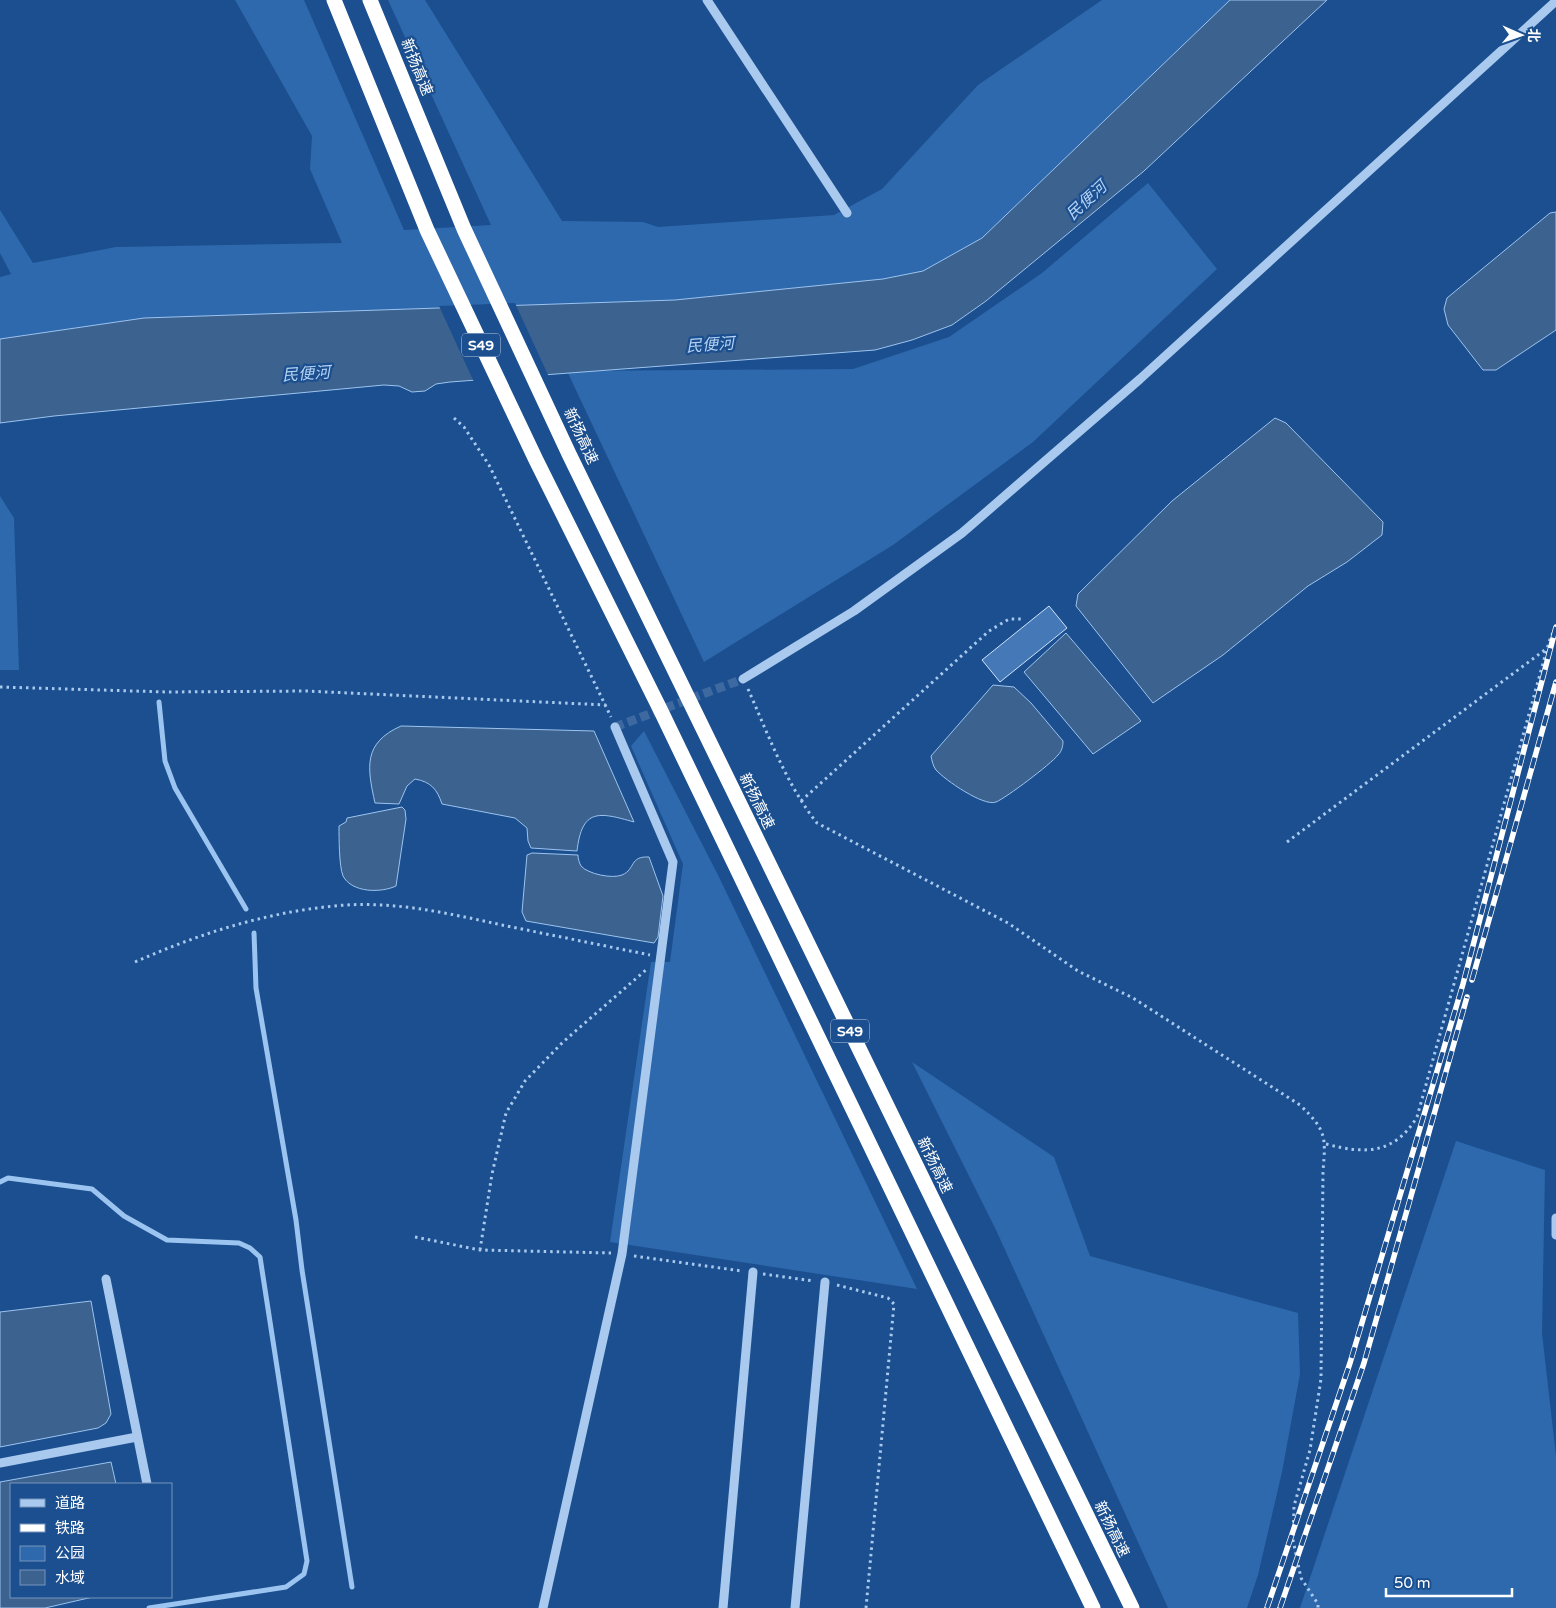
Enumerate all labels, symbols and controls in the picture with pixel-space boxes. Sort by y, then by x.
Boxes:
north arrow [1496,10,1546,60]
text: 北 [1525,28,1542,43]
street label: 新扬高速 [397,36,437,98]
water label: 民便河 [1062,175,1113,224]
water label: 民便河 [685,333,738,357]
road number: S49 [462,334,500,356]
water label: 民便河 [281,362,334,386]
street label: 新扬高速 [560,405,602,467]
street label: 新扬高速 [736,770,778,832]
road number: S49 [831,1019,869,1042]
street label: 新扬高速 [914,1134,956,1196]
legend [10,1483,172,1598]
text: 道路 [55,1494,85,1512]
street label: 新扬高速 [1091,1498,1133,1560]
text: 铁路 [55,1519,85,1537]
text: 公园 [55,1544,85,1562]
scale bar [1386,1566,1512,1598]
text: 水域 [55,1569,85,1587]
text: 50 m [1394,1574,1431,1592]

